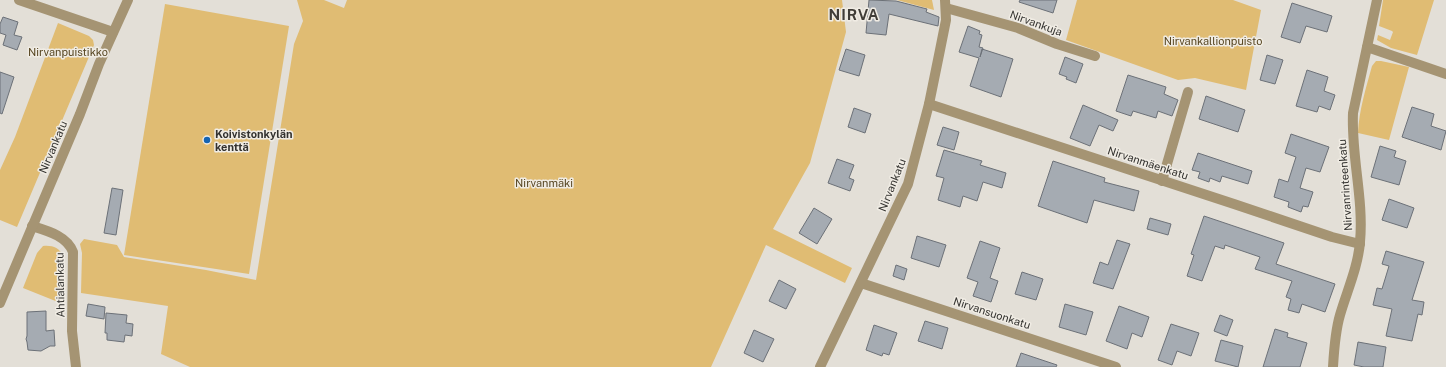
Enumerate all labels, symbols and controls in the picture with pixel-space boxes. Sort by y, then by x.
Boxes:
district label: NIRVA [828,6,880,23]
street label: Nirvankuja [1008,8,1064,38]
park label: Nirvankallionpuisto [1164,35,1262,47]
park label: Nirvanpuistikko [28,46,108,58]
street label: Nirvankatu [37,119,69,175]
place label: Koivistonkylän kenttä [215,128,293,153]
marker: Koivistonkylän kenttä [202,135,212,145]
street label: Nirvanrinteenkatu [1336,139,1354,231]
street label: Nirvanmäenkatu [1106,144,1190,182]
street label: Nirvankatu [876,157,908,213]
park label: Nirvanmäki [515,177,573,189]
street label: Ahtialankatu [53,252,67,318]
street label: Nirvansuonkatu [952,295,1032,331]

